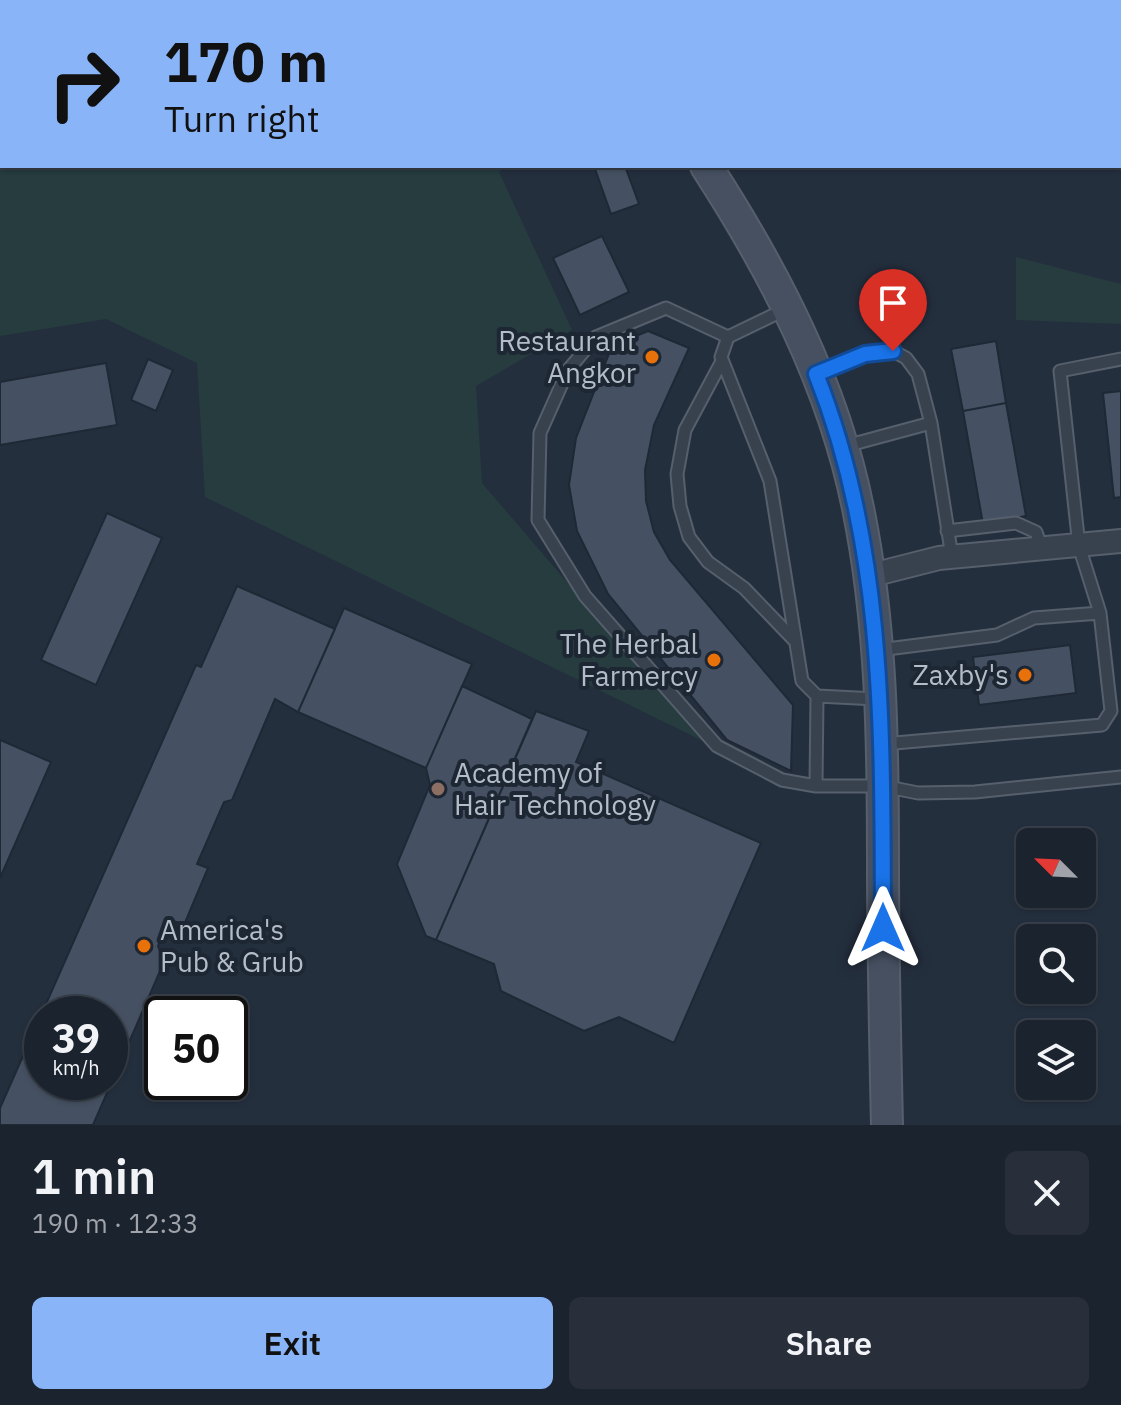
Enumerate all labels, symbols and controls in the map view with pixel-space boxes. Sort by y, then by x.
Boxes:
text: 170 m [164,25,328,97]
icon: right [32,32,136,136]
text: Turn right [164,95,320,142]
pin [859,269,927,351]
icon: arrive [871,281,915,325]
place label: Restaurant Angkor [498,322,636,391]
marker: Restaurant Angkor [643,348,661,366]
place label: The Herbal Farmercy [560,625,698,694]
marker: The Herbal Farmercy [705,651,723,669]
place label: Zaxby's [913,656,1009,693]
marker: Zaxby's [1016,666,1034,684]
place label: Academy of Hair Technology [454,754,656,823]
marker: Academy of Hair Technology [429,780,447,798]
north arrow [1016,828,1096,908]
map controls [1016,828,1096,1100]
position arrow [841,886,925,970]
place label: America's Pub & Grub [160,911,304,980]
button: search [1016,924,1096,1004]
marker: America's Pub & Grub [135,937,153,955]
speed limit sign: 50 [144,996,248,1100]
text: 39 [52,1012,100,1064]
button: layers [1016,1020,1096,1100]
text: km/h [52,1054,100,1081]
text: 1 min [32,1145,156,1207]
button: close [1005,1151,1089,1235]
text: 190 m · 12:33 [32,1206,198,1240]
button: Exit [32,1297,553,1389]
button: Share [569,1297,1089,1389]

